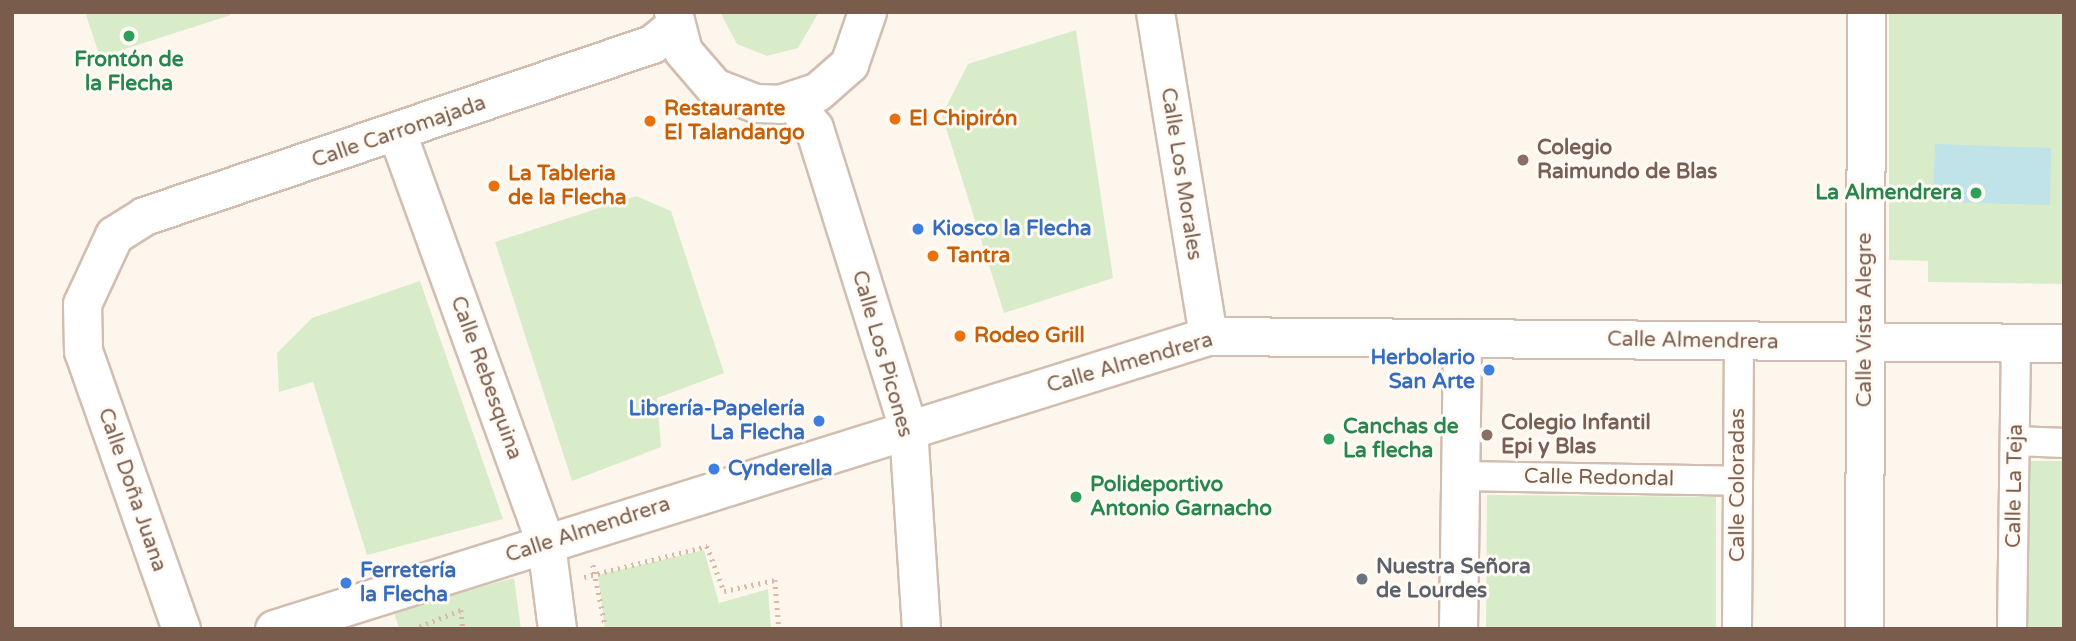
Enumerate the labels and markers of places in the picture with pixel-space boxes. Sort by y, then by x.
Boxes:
marker: Frontón de la Flecha [121,28,137,44]
place label: Frontón de la Flecha [74,47,184,97]
place label: Restaurante El Talandango [664,96,805,146]
place label: El Chipirón [909,106,1017,132]
marker: El Chipirón [887,111,903,127]
marker: Restaurante El Talandango [642,113,658,129]
place label: Colegio Raimundo de Blas [1537,135,1717,185]
marker: Colegio Raimundo de Blas [1515,152,1531,168]
place label: La Tableria de la Flecha [508,161,627,211]
marker: La Tableria de la Flecha [486,178,502,194]
place label: La Almendrera [1815,180,1962,206]
marker: La Almendrera [1968,185,1984,201]
place label: Kiosco la Flecha [932,216,1091,242]
marker: Kiosco la Flecha [910,221,926,237]
place label: Tantra [947,243,1010,269]
marker: Tantra [925,248,941,264]
place label: Rodeo Grill [974,323,1085,349]
marker: Rodeo Grill [952,328,968,344]
place label: Herbolario San Arte [1370,345,1475,395]
marker: Herbolario San Arte [1481,362,1497,378]
place label: Librería-Papelería La Flecha [628,396,805,446]
place label: Colegio Infantil Epi y Blas [1501,410,1651,460]
marker: Librería-Papelería La Flecha [811,413,827,429]
place label: Canchas de La flecha [1343,414,1459,464]
marker: Colegio Infantil Epi y Blas [1479,427,1495,443]
marker: Canchas de La flecha [1321,431,1337,447]
place label: Cynderella [728,456,833,482]
marker: Cynderella [706,461,722,477]
place label: Polideportivo Antonio Garnacho [1090,472,1272,522]
marker: Polideportivo Antonio Garnacho [1068,489,1084,505]
place label: Nuestra Señora de Lourdes [1376,554,1531,604]
place label: Ferretería la Flecha [360,558,456,608]
marker: Nuestra Señora de Lourdes [1354,571,1370,587]
marker: Ferretería la Flecha [338,575,354,591]

